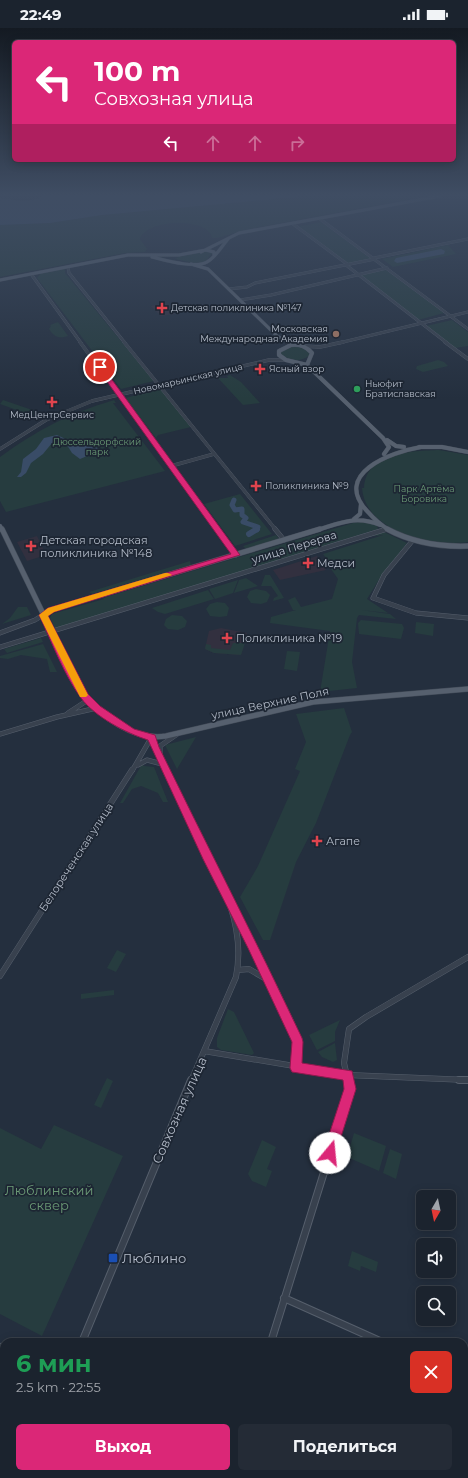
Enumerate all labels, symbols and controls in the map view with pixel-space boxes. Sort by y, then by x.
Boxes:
text: 22:49 [20,5,61,24]
text: 100 m [94,54,180,88]
icon: left [28,56,80,108]
text: Совхозная улица [94,88,254,110]
icon: left [160,132,182,154]
icon: ahead [202,132,224,154]
icon: ahead [244,132,266,154]
icon: right [286,132,308,154]
marker: Детская поликлиника №147 [156,302,168,314]
place label: Детская поликлиника №147 [171,302,302,313]
place label: Московская Международная Академия [200,323,328,344]
marker: Московская Международная Академия [331,329,341,339]
pin [83,350,117,384]
icon: arrive [89,356,111,378]
street label: Новомарьинская улица [132,361,243,396]
marker: Ясный взор [254,363,266,375]
place label: Ясный взор [269,363,325,374]
place label: Ньюфит Братиславская [365,378,436,399]
marker: Ньюфит Братиславская [352,384,362,394]
marker: МедЦентрСервис [46,396,58,408]
place label: МедЦентрСервис [10,409,94,420]
park label: Дюссельдорфский парк [53,436,141,457]
marker: Поликлиника №9 [250,480,262,492]
place label: Поликлиника №9 [265,480,349,491]
park label: Парк Артёма Боровика [393,483,455,504]
street label: улица Перерва [249,527,338,567]
place label: Детская городская поликлиника №148 [40,533,152,560]
marker: Детская городская поликлиника №148 [25,540,37,552]
place label: Медси [317,556,355,570]
marker: Медси [302,557,314,569]
place label: Поликлиника №19 [236,631,343,645]
marker: Поликлиника №19 [221,632,233,644]
street label: улица Верхние Поля [209,684,330,723]
street label: Белореченская улица [36,800,116,914]
place label: Агапе [326,834,360,848]
marker: Агапе [311,835,323,847]
street label: Совхозная улица [148,1054,210,1166]
position arrow [309,1132,351,1174]
park label: Люблинский сквер [5,1182,93,1213]
north arrow [416,1190,456,1230]
map controls [416,1190,456,1326]
button: sound [416,1238,456,1278]
place label: Люблино [122,1250,186,1266]
marker: Люблино [107,1252,119,1264]
button: search [416,1286,456,1326]
text: 6 мин [16,1349,91,1378]
button: close [410,1351,452,1393]
text: 2.5 km · 22:55 [16,1379,101,1395]
button: Выход [16,1424,230,1470]
button: Поделиться [238,1424,452,1470]

